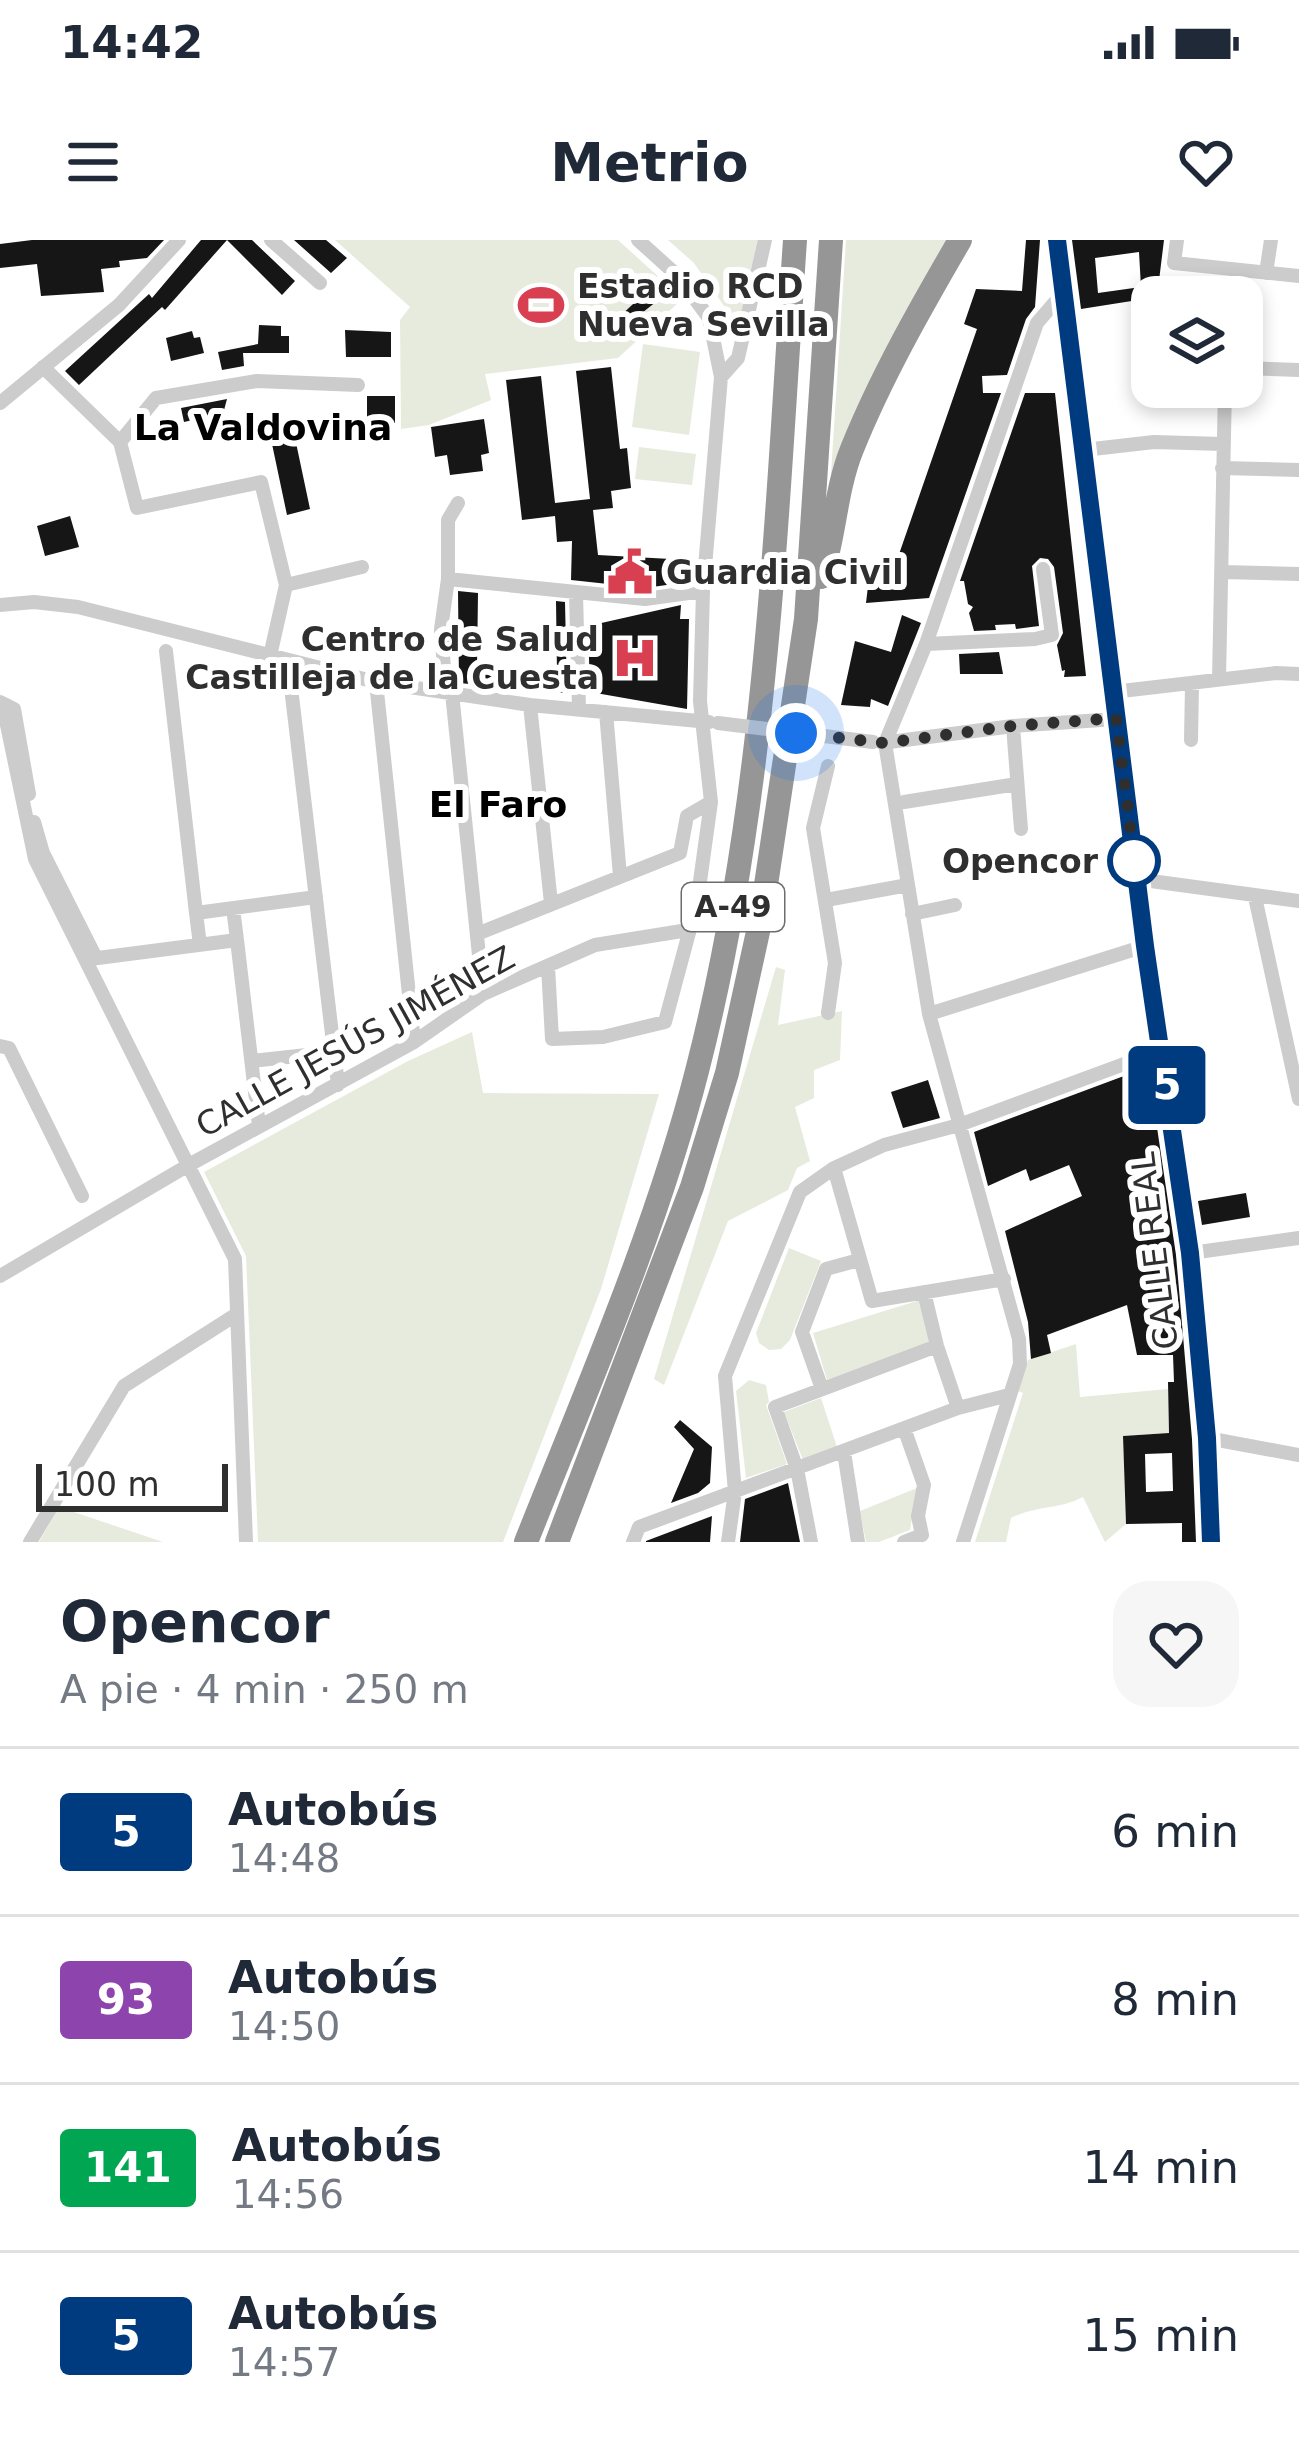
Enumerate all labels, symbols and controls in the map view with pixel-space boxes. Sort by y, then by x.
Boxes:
text: 14:42 [60,16,203,69]
icon: menu [60,129,126,195]
icon: heart [1173,129,1239,195]
text: Metrio [550,131,749,194]
place label: Estadio RCD Nueva Sevilla [577,267,830,344]
map controls [1131,276,1263,408]
button: layers [1131,276,1263,408]
sports icon: Estadio RCD Nueva Sevilla [516,280,566,330]
district label: La Valdovina [134,407,392,448]
public building icon: Guardia Civil [605,547,655,597]
place label: Guardia Civil [666,553,903,592]
place label: Centro de Salud Castilleja de la Cuesta [185,620,599,697]
hospital icon: Centro de Salud Castilleja de la Cuesta [610,633,660,683]
your location [766,703,826,763]
district label: El Faro [429,784,567,825]
marker: Opencor [1109,836,1159,886]
place label: Opencor [942,842,1099,881]
road number: A-49 [682,883,784,931]
street label: CALLE JESÚS JIMÉNEZ [189,937,521,1145]
line badge: 5 [1128,1046,1206,1124]
text: 5 [1152,1060,1182,1109]
street label: CALLE REAL [1123,1149,1186,1352]
scale bar [36,1458,228,1511]
text: 100 m [54,1465,160,1504]
button: heart [1113,1581,1239,1707]
text: Opencor [60,1589,330,1655]
text: A pie · 4 min · 250 m [60,1667,469,1712]
text: Autobús [228,1783,438,1836]
text: 6 min [1111,1805,1239,1858]
text: 5 [111,1807,141,1856]
text: 14:48 [228,1836,340,1881]
text: Autobús [228,1951,438,2004]
text: 8 min [1111,1973,1239,2026]
text: 93 [97,1975,155,2024]
text: 14:50 [228,2004,340,2049]
text: Autobús [232,2119,442,2172]
text: 14 min [1083,2141,1239,2194]
text: 141 [84,2143,172,2192]
text: 14:56 [232,2172,344,2217]
text: Autobús [228,2287,438,2340]
text: 15 min [1083,2309,1239,2362]
text: 5 [111,2311,141,2360]
text: 14:57 [228,2340,340,2385]

